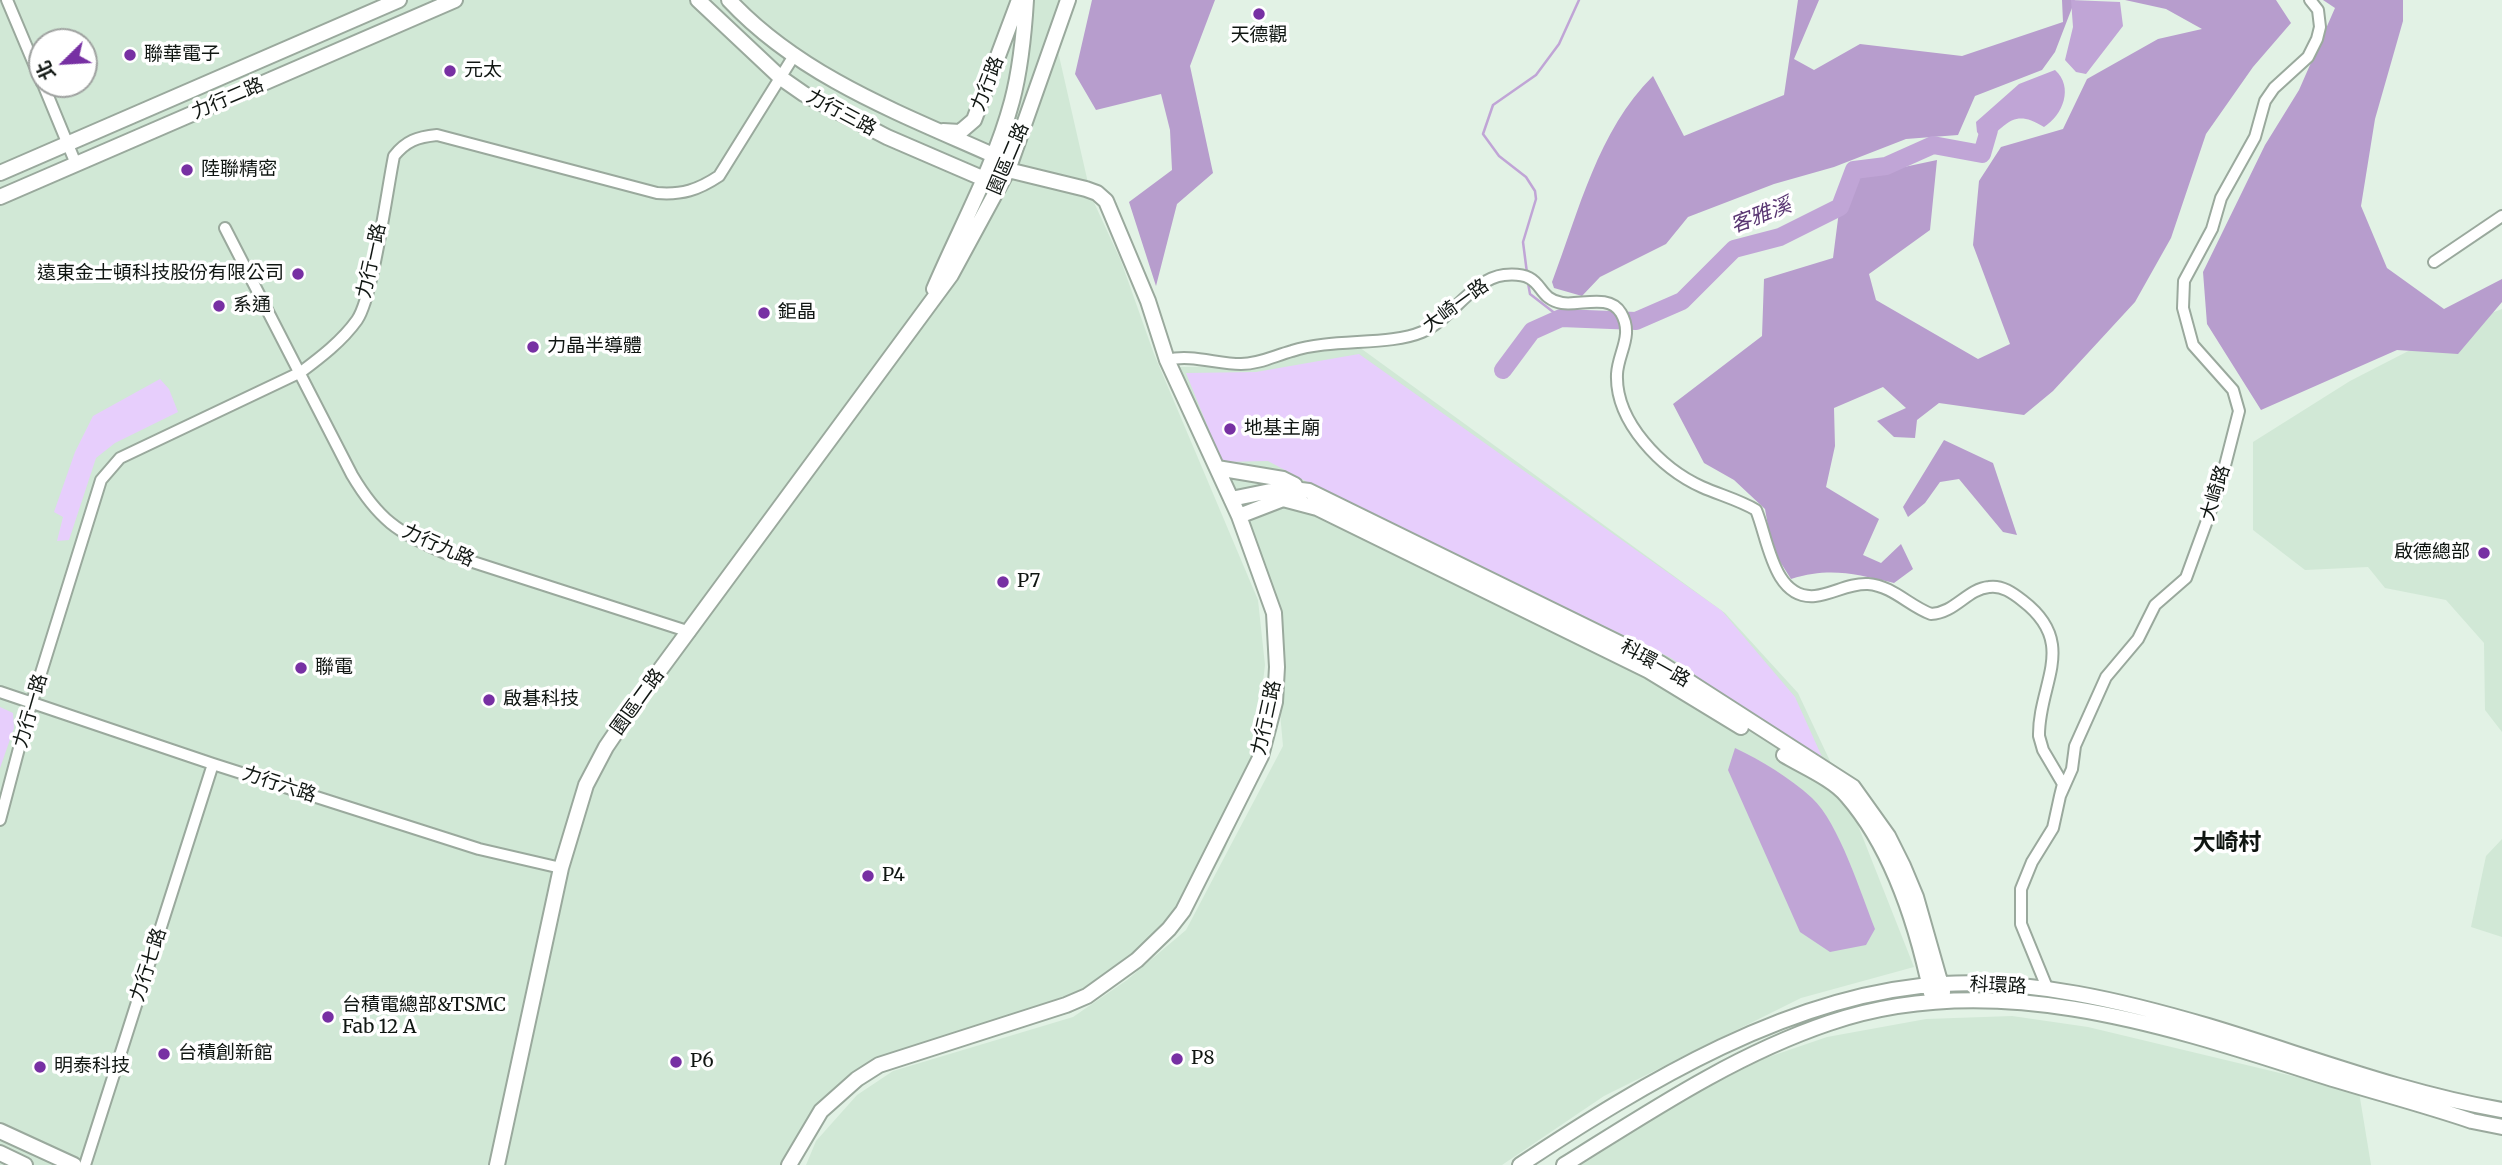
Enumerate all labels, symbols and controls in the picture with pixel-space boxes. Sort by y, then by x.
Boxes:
marker: 天德觀 [1251,6,1267,22]
place label: 天德觀 [1231,25,1287,47]
north arrow [28,28,98,98]
place label: 聯華電子 [144,44,220,66]
marker: 聯華電子 [122,47,138,63]
street label: 力行路 [967,53,1009,115]
text: 北 [31,57,60,84]
place label: 元太 [464,60,502,82]
marker: 元太 [442,63,458,79]
street label: 力行二路 [189,74,267,124]
street label: 力行三路 [802,85,880,141]
street label: 園區二路 [984,120,1034,198]
place label: 陸聯精密 [201,159,277,181]
marker: 陸聯精密 [179,162,195,178]
water label: 客雅溪 [1727,193,1795,239]
street label: 力行一路 [353,221,391,301]
place label: 遠東金士頓科技股份有限公司 [37,263,284,285]
marker: 遠東金士頓科技股份有限公司 [290,266,306,282]
street label: 大崎一路 [1419,274,1493,338]
place label: 系通 [233,295,271,317]
marker: 系通 [211,298,227,314]
place label: 鉅晶 [778,302,816,324]
marker: 鉅晶 [756,305,772,321]
place label: 力晶半導體 [547,336,642,358]
marker: 力晶半導體 [525,339,541,355]
place label: 地基主廟 [1244,418,1320,440]
marker: 地基主廟 [1222,421,1238,437]
street label: 大崎路 [2197,462,2235,524]
street label: 力行九路 [399,520,477,572]
place label: 啟德總部 [2394,542,2470,564]
marker: 啟德總部 [2476,545,2492,561]
place label: P7 [1017,571,1040,593]
marker: P7 [995,574,1011,590]
street label: 科環一路 [1616,636,1694,692]
place label: 聯電 [315,657,353,679]
marker: 聯電 [293,660,309,676]
street label: 園區二路 [606,665,670,739]
street label: 力行一路 [10,671,52,751]
street label: 力行三路 [1248,678,1286,758]
place label: 啟碁科技 [503,689,579,711]
marker: 啟碁科技 [481,692,497,708]
street label: 力行六路 [239,762,319,808]
district label: 大崎村 [2193,829,2261,857]
place label: P4 [882,865,905,887]
marker: P4 [860,868,876,884]
street label: 力行七路 [126,925,172,1005]
street label: 科環路 [1969,973,2027,999]
place label: 台積電總部&TSMC Fab 12 A [342,995,506,1039]
marker: 台積電總部&TSMC Fab 12 A [320,1009,336,1025]
place label: 台積創新館 [178,1043,273,1065]
marker: 台積創新館 [156,1046,172,1062]
place label: P8 [1191,1048,1214,1070]
place label: P6 [690,1051,714,1073]
marker: P8 [1169,1051,1185,1067]
marker: P6 [668,1054,684,1070]
place label: 明泰科技 [54,1056,130,1078]
marker: 明泰科技 [32,1059,48,1075]

